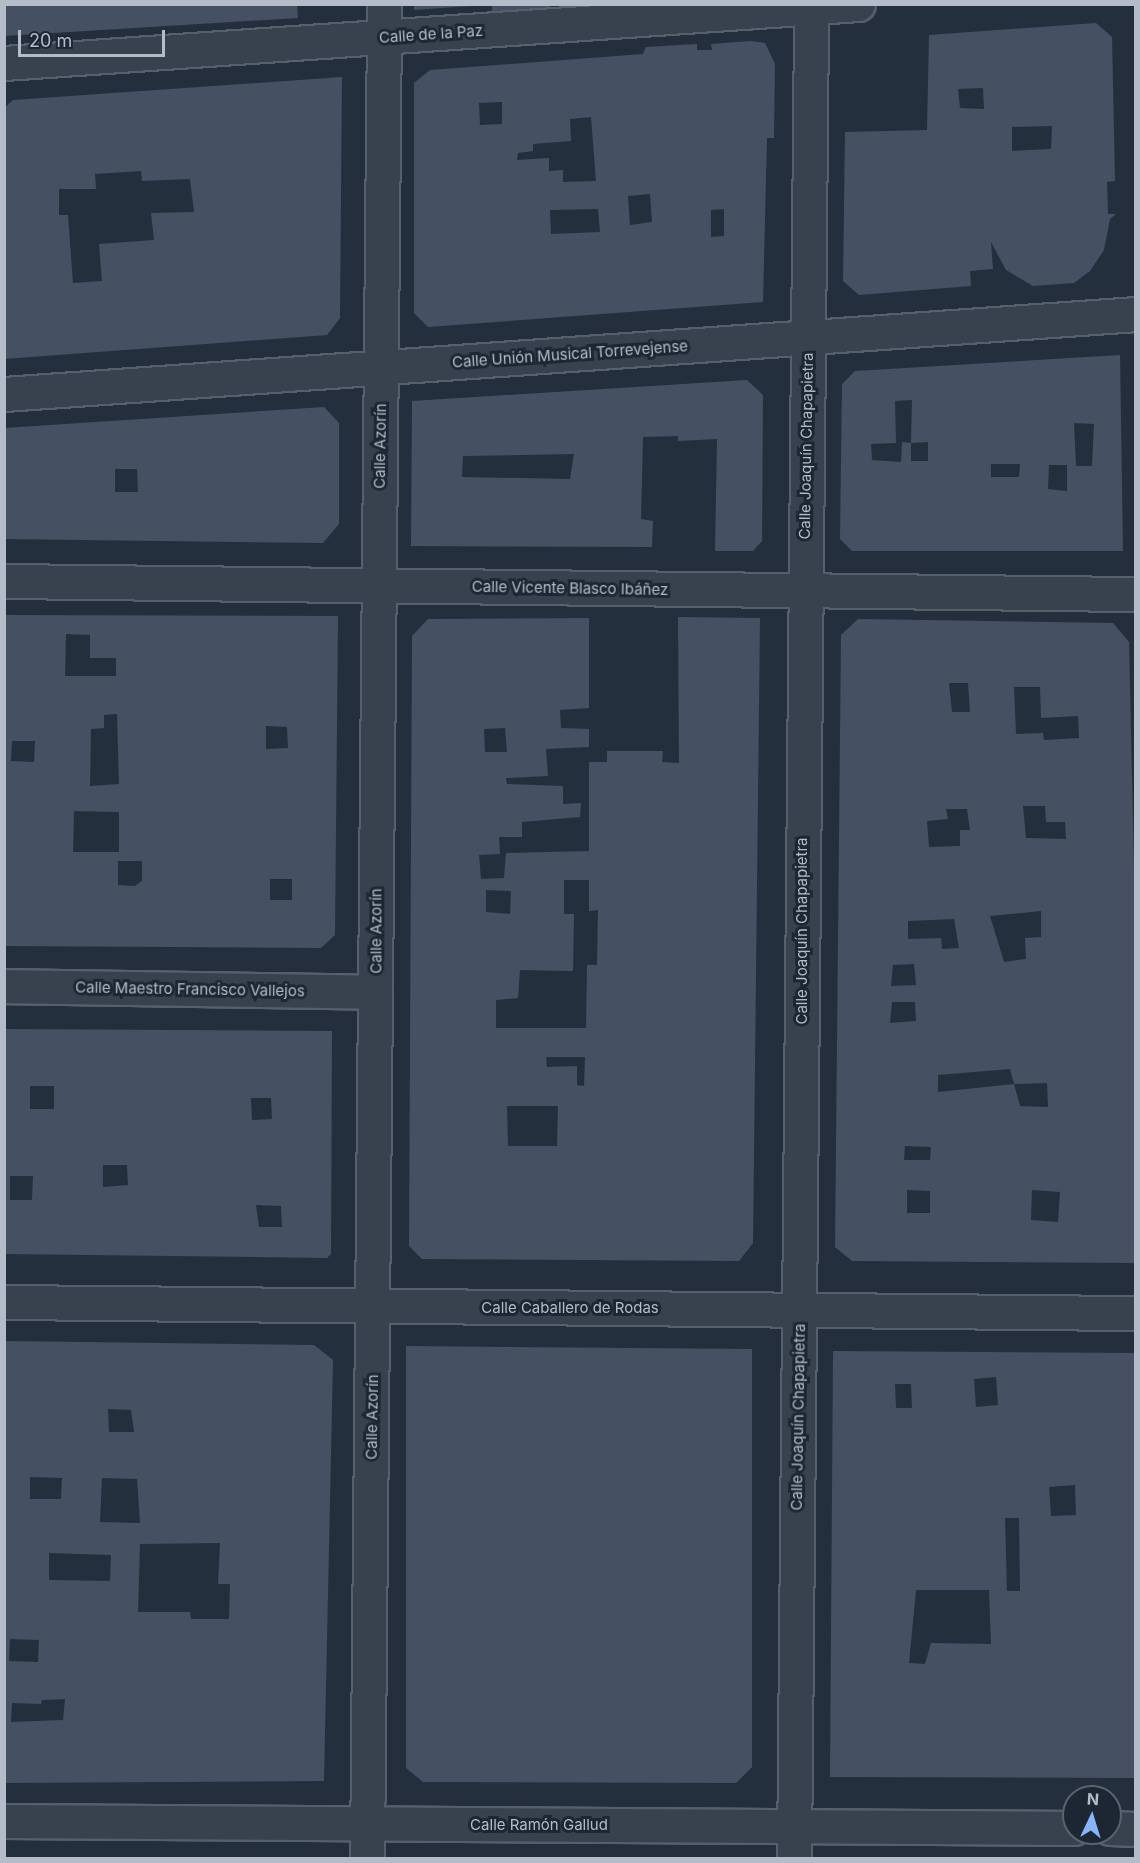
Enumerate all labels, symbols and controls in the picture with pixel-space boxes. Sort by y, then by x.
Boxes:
scale bar [21,18,168,56]
street label: Calle de la Paz [378,21,484,47]
text: 20 m [29,30,72,51]
street label: Calle Unión Musical Torrevejense [451,337,689,371]
street label: Calle Joaquín Chapapietra [795,352,817,540]
street label: Calle Azorín [370,403,390,489]
street label: Calle Vicente Blasco Ibáñez [472,577,668,599]
street label: Calle Joaquín Chapapietra [793,837,811,1025]
street label: Calle Azorín [367,888,385,974]
street label: Calle Maestro Francisco Vallejos [75,978,305,1000]
street label: Calle Caballero de Rodas [481,1299,659,1317]
street label: Calle Joaquín Chapapietra [787,1323,809,1511]
street label: Calle Azorín [362,1374,382,1460]
north arrow [1062,1785,1122,1845]
text: N [1086,1789,1100,1809]
street label: Calle Ramón Gallud [470,1816,608,1834]

